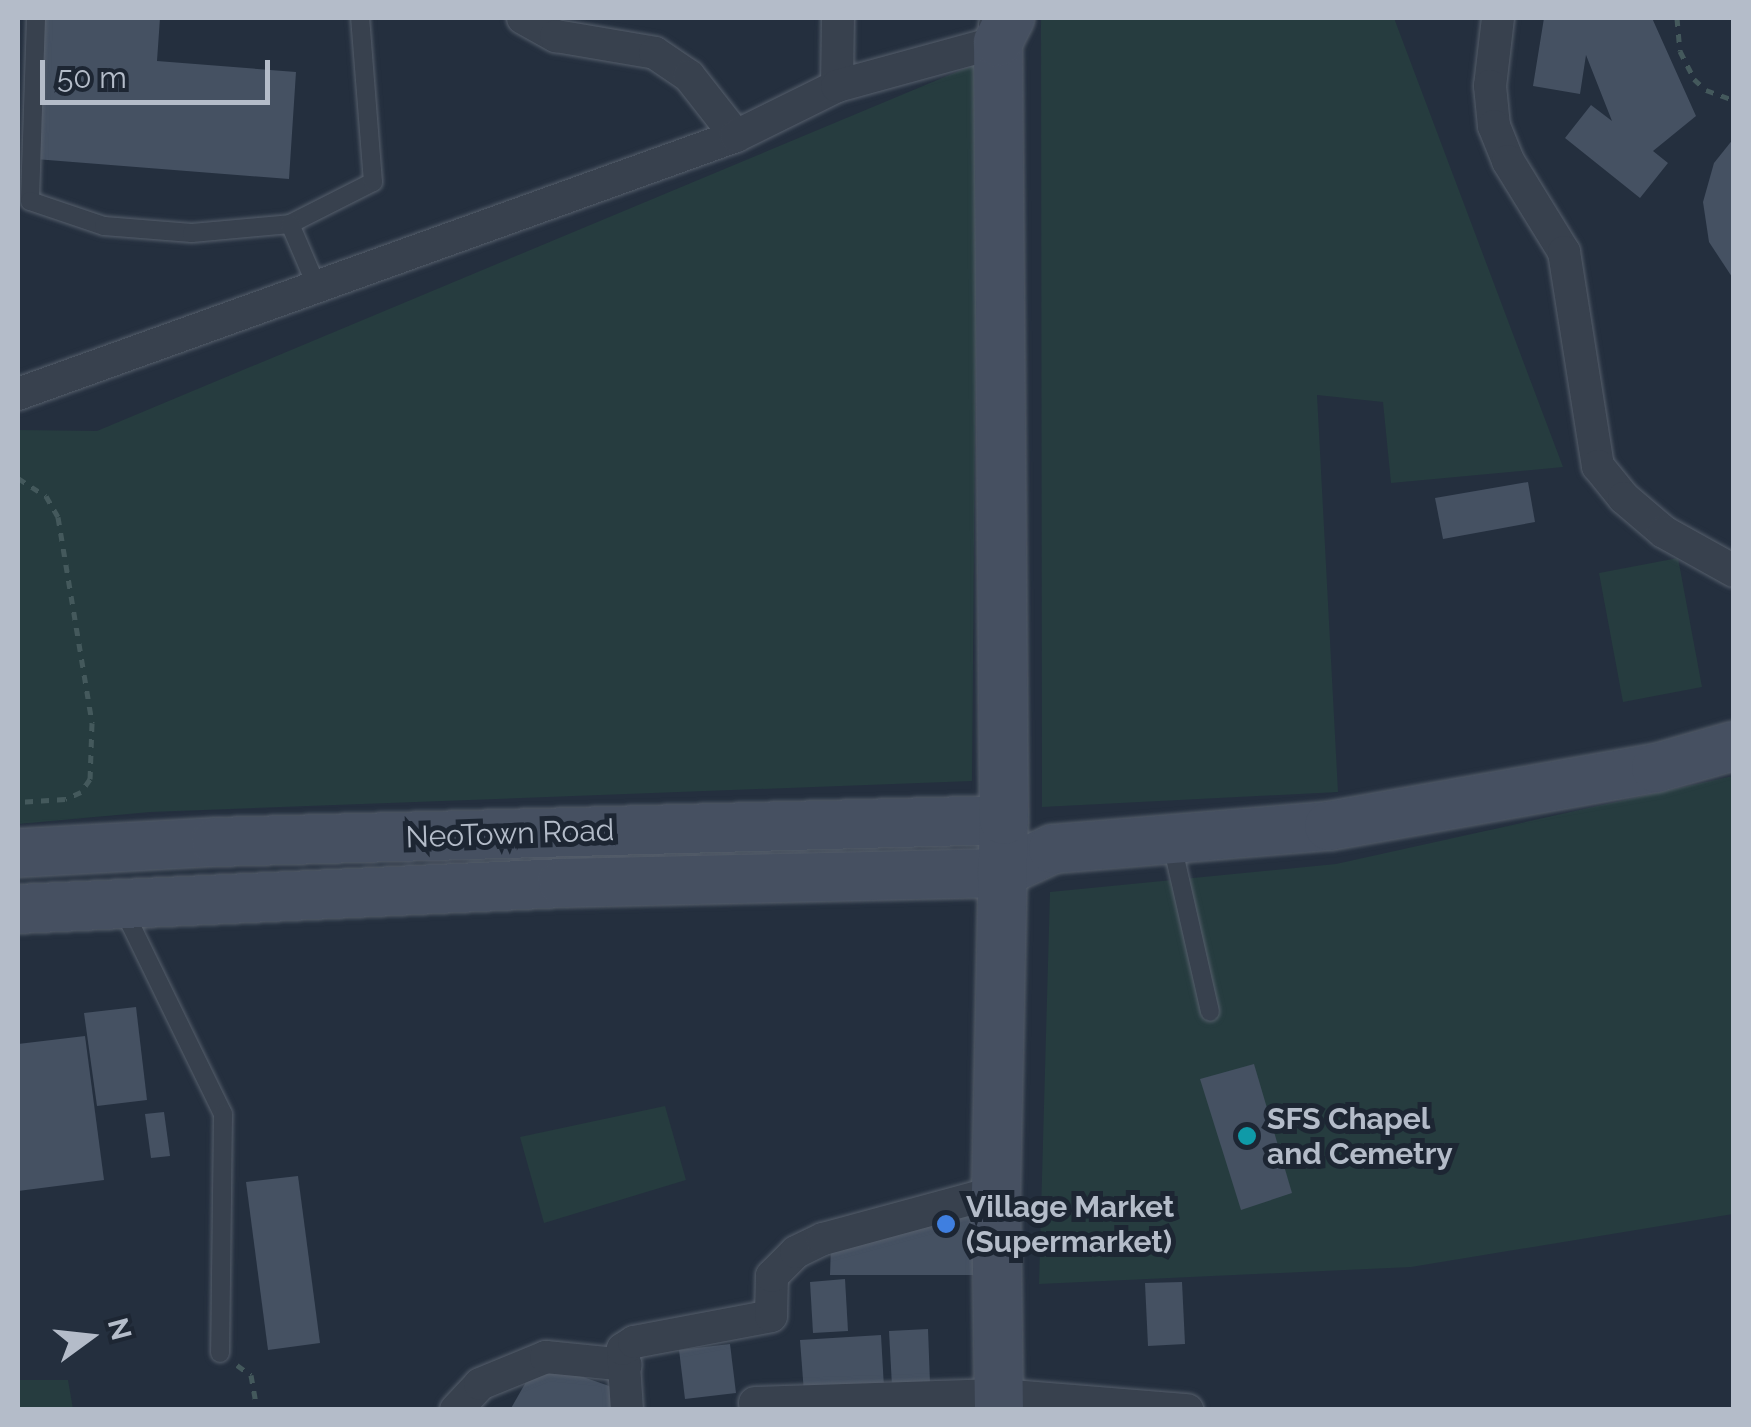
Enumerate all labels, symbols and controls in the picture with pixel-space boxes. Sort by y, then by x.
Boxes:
scale bar [45,40,275,102]
text: 50 m [57,60,127,95]
street label: NeoTown Road [405,812,615,856]
place label: SFS Chapel and Cemetry [1267,1101,1453,1172]
marker: SFS Chapel and Cemetry [1236,1125,1258,1147]
place label: Village Market (Supermarket) [966,1189,1174,1260]
marker: Village Market (Supermarket) [935,1213,957,1235]
north arrow [40,1287,140,1387]
text: N [101,1315,138,1344]

